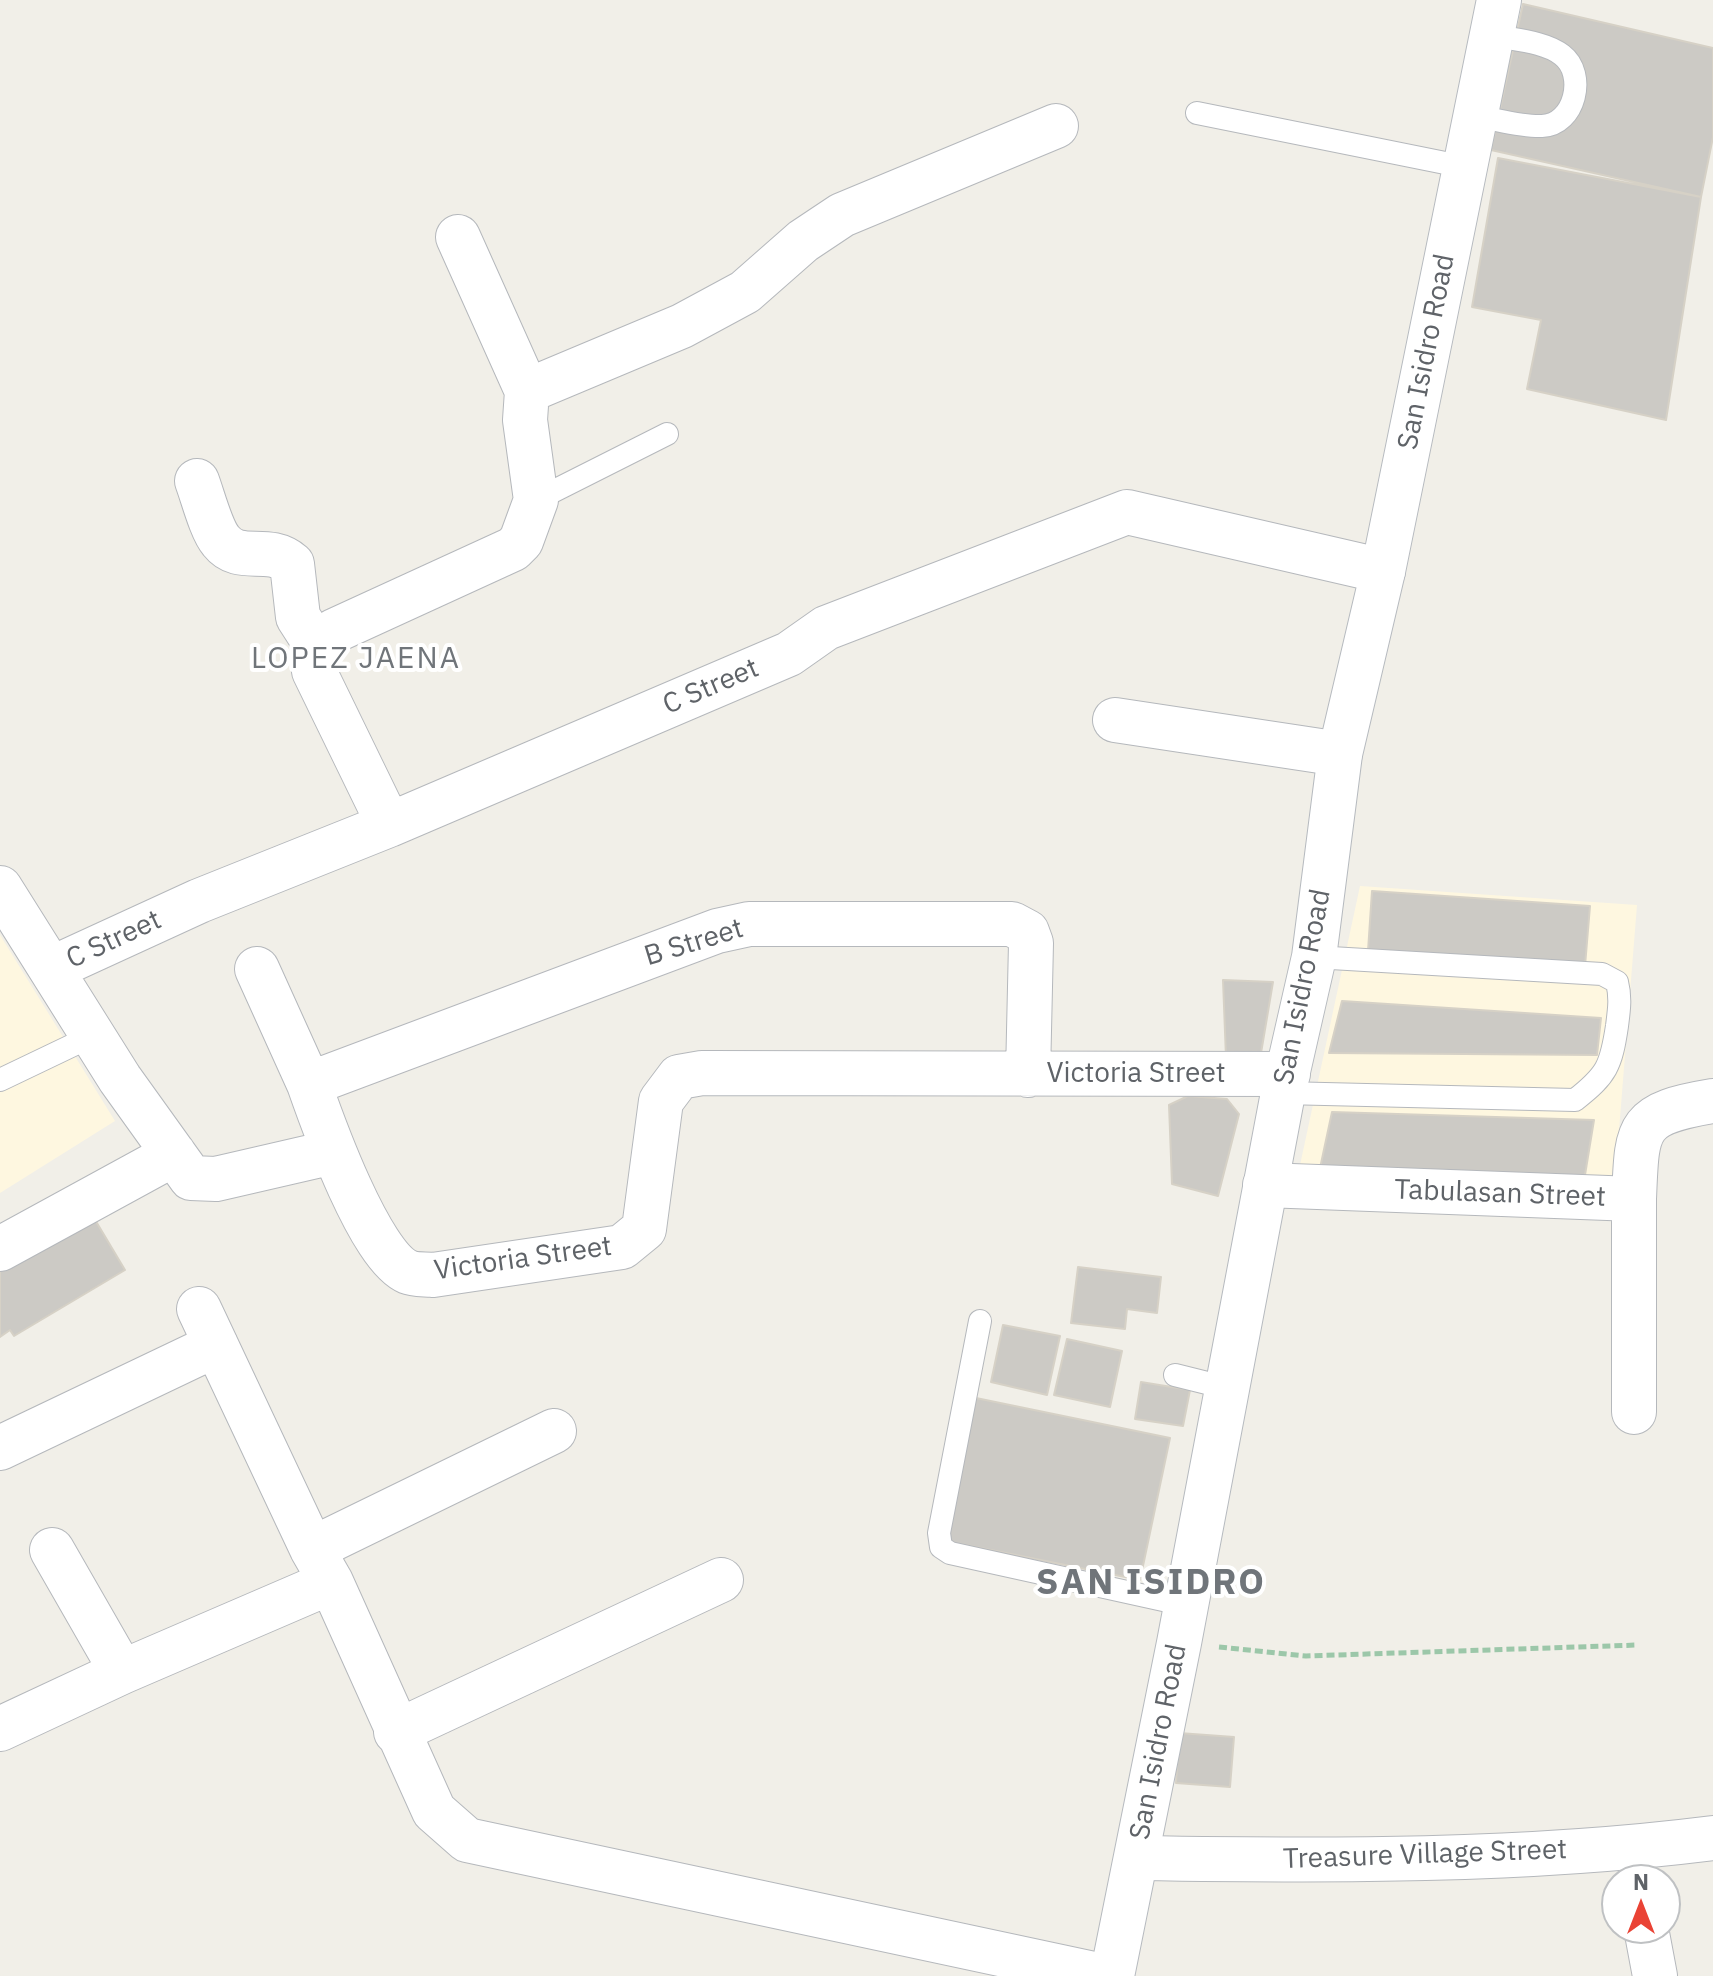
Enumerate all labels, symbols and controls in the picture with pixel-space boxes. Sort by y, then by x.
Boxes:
street label: San Isidro Road [1392,251,1462,453]
district label: LOPEZ JAENA [251,641,461,677]
street label: C Street [658,652,764,722]
street label: San Isidro Road [1268,886,1338,1088]
street label: C Street [61,903,167,977]
street label: B Street [640,912,748,974]
street label: Victoria Street [1046,1057,1226,1091]
street label: Tabulasan Street [1394,1174,1606,1214]
street label: Victoria Street [432,1230,614,1288]
district label: SAN ISIDRO [1036,1562,1266,1606]
street label: San Isidro Road [1124,1641,1194,1843]
street label: Treasure Village Street [1282,1833,1568,1877]
north arrow [1601,1864,1681,1944]
text: N [1633,1867,1649,1896]

